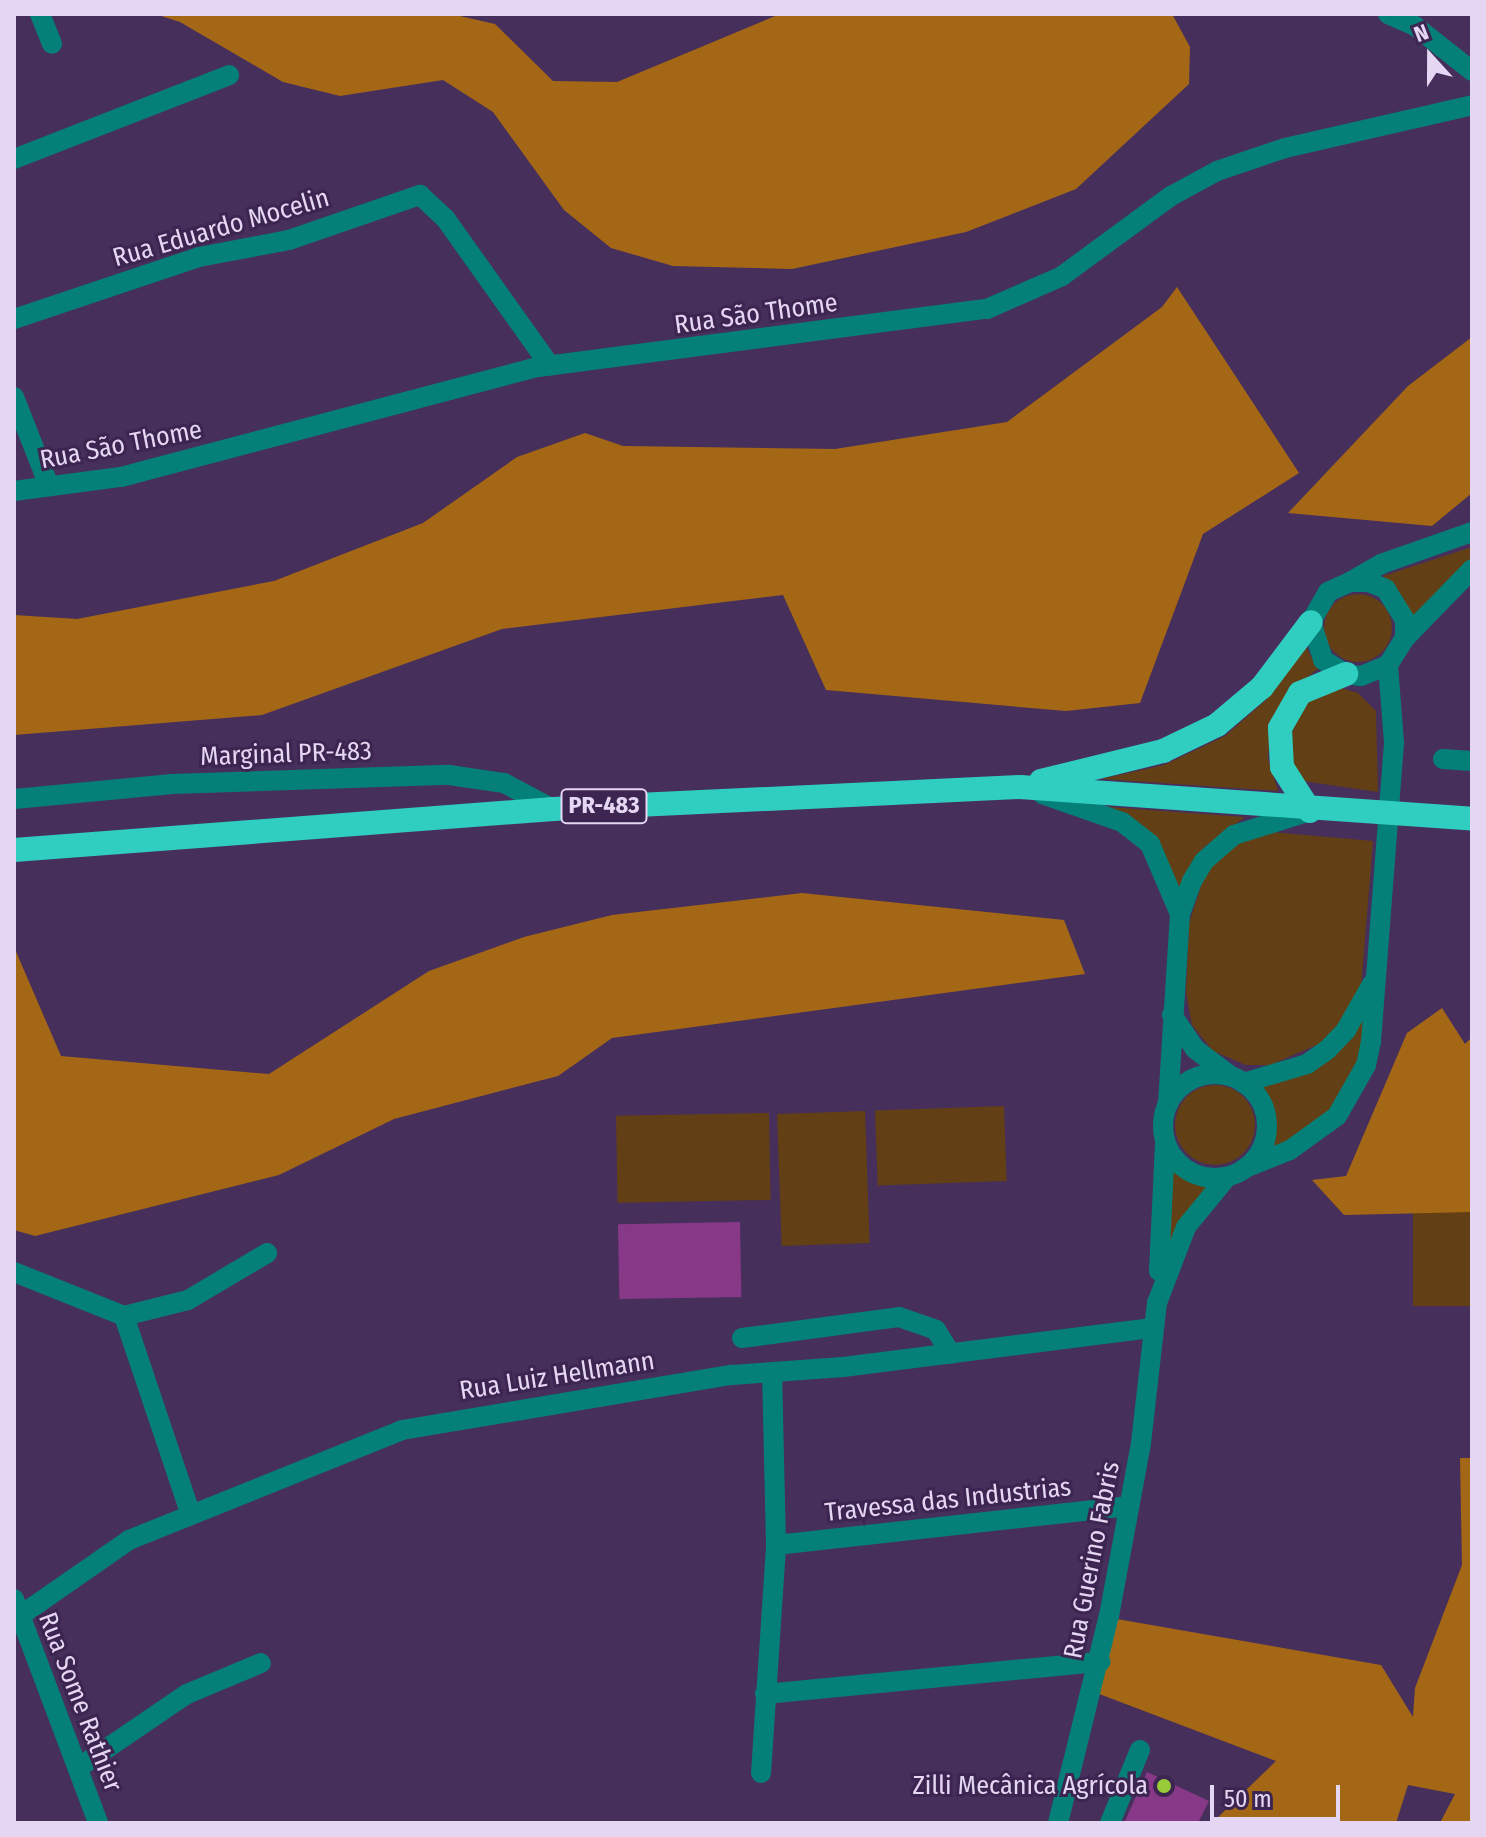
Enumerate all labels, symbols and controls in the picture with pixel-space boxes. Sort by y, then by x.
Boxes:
north arrow [1390,16,1470,96]
text: N [1410,18,1432,48]
street label: Rua Eduardo Mocelin [109,182,333,274]
street label: Rua São Thome [672,287,840,341]
street label: Rua São Thome [37,414,205,476]
street label: Marginal PR-483 [200,735,372,773]
road number: PR-483 [560,786,648,826]
street label: Rua Luiz Hellmann [457,1345,657,1407]
street label: Rua Guerino Fabris [1058,1459,1126,1661]
street label: Travessa das Industrias [823,1472,1073,1528]
street label: Rua Some Rathier [31,1608,129,1796]
scale bar [1214,1769,1344,1819]
place label: Zilli Mecânica Agrícola [913,1770,1148,1802]
marker: Zilli Mecânica Agrícola [1155,1777,1173,1795]
text: 50 m [1224,1785,1272,1813]

